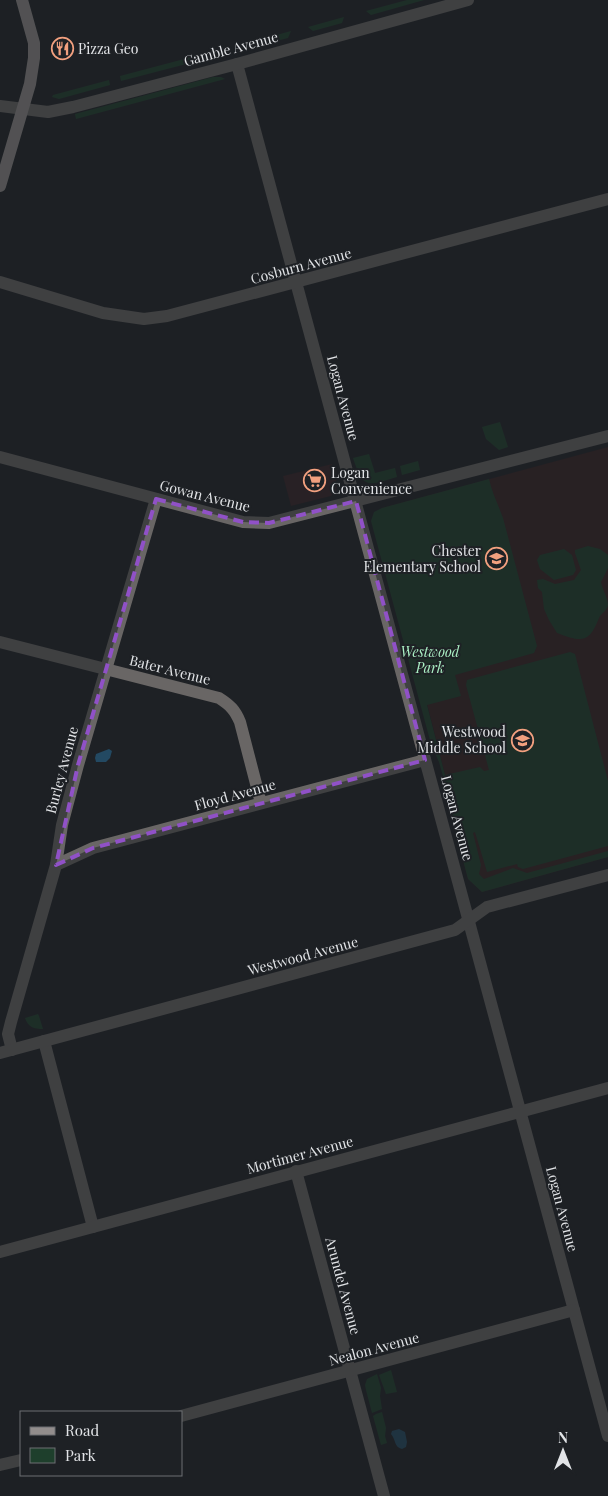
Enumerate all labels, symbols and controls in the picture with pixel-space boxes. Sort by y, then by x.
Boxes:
street label: Gamble Avenue [182,27,280,70]
restaurant icon: Pizza Geo [50,37,74,61]
place label: Pizza Geo [78,39,139,58]
street label: Cosburn Avenue [248,243,353,288]
street label: Logan Avenue [323,353,364,443]
place label: Logan Convenience [331,463,412,498]
supermarket icon: Logan Convenience [303,469,327,493]
street label: Gowan Avenue [158,475,252,516]
place label: Chester Elementary School [364,541,482,576]
school or university icon: Chester Elementary School [485,547,509,571]
park label: Westwood Park [401,642,460,677]
street label: Bater Avenue [128,650,213,689]
place label: Westwood Middle School [417,722,506,757]
street label: Burley Avenue [41,724,82,816]
school or university icon: Westwood Middle School [510,728,534,752]
street label: Logan Avenue [437,773,478,863]
street label: Floyd Avenue [192,775,278,815]
street label: Westwood Avenue [245,932,360,980]
street label: Mortimer Avenue [244,1131,355,1178]
street label: Logan Avenue [542,1164,583,1254]
street label: Arundel Avenue [321,1234,366,1337]
street label: Nealon Avenue [327,1327,421,1370]
legend [20,1411,182,1476]
text: Road [65,1420,99,1440]
north arrow [538,1426,588,1476]
text: N [558,1428,568,1447]
text: Park [65,1445,97,1465]

